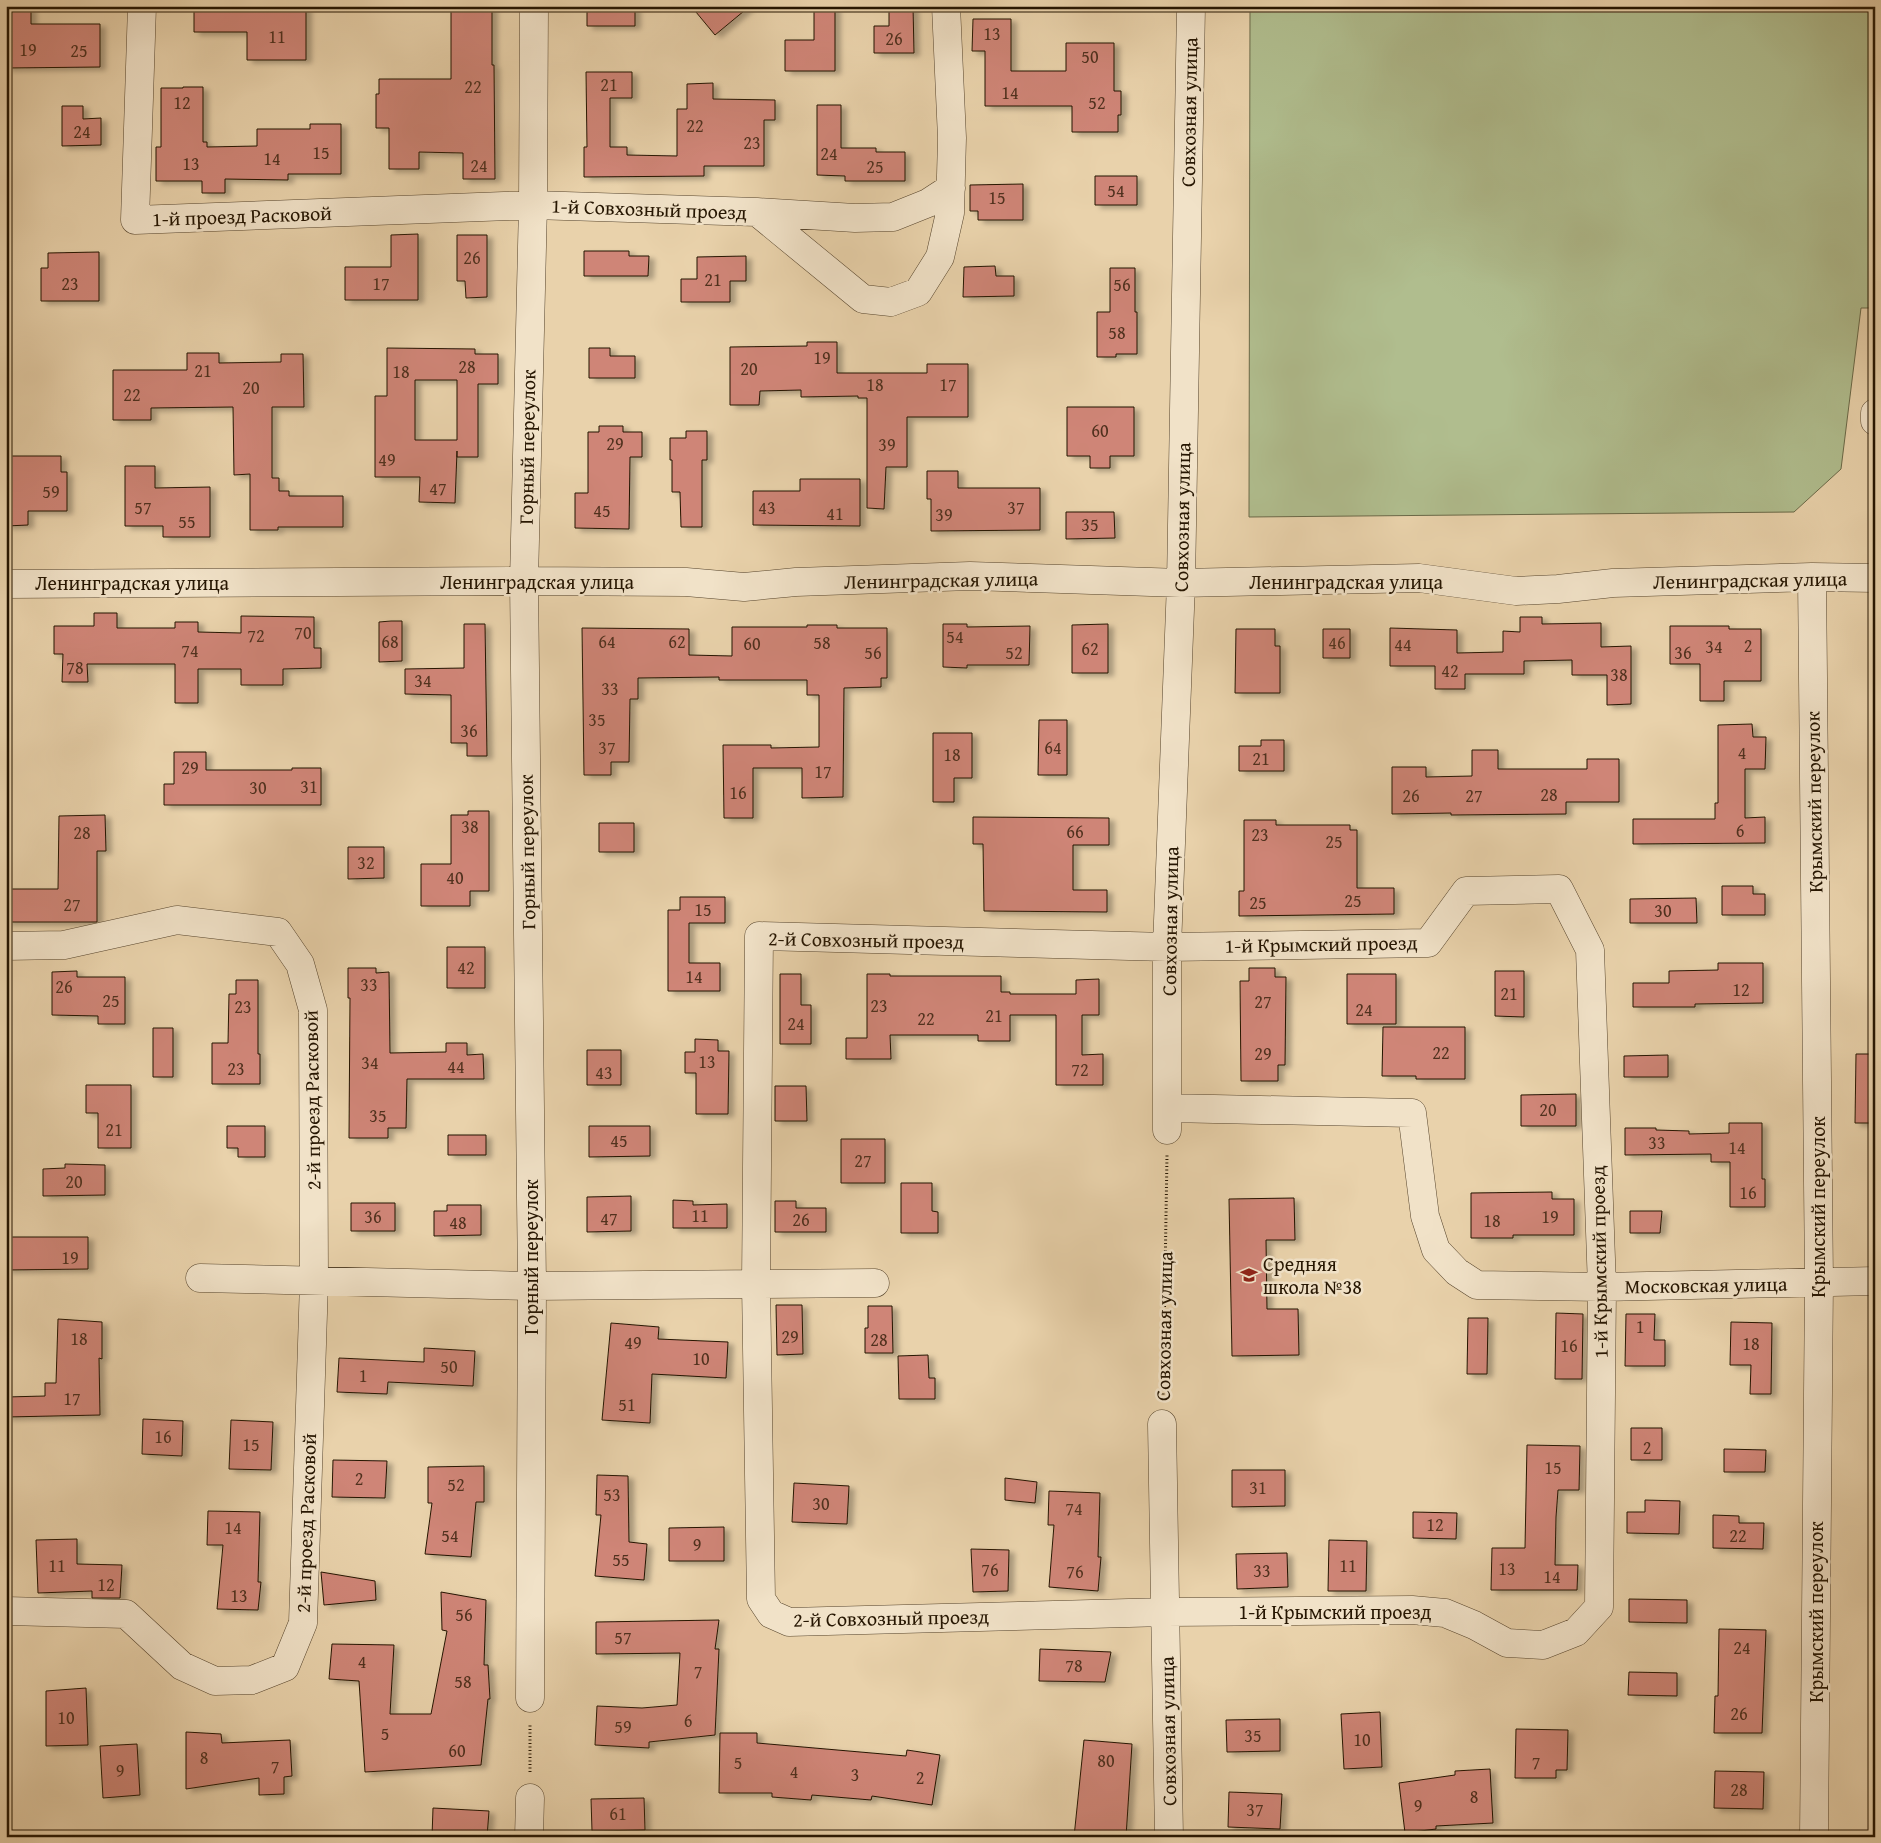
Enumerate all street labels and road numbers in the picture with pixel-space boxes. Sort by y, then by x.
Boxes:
street label: Совхозная улица [1173,37,1204,187]
street label: 1-й Совхозный проезд [551,191,747,226]
street label: 1-й проезд Расковой [151,198,333,233]
street label: Горный переулок [511,369,542,525]
street label: Совхозная улица [1166,442,1197,592]
street label: Ленинградская улица [844,563,1039,596]
street label: Ленинградская улица [1653,563,1848,596]
street label: Ленинградская улица [440,567,635,596]
street label: Ленинградская улица [1249,567,1444,596]
street label: Ленинградская улица [35,568,230,597]
street label: Крымский переулок [1797,710,1830,893]
street label: Горный переулок [511,774,542,930]
street label: Совхозная улица [1154,846,1185,996]
street label: 2-й Совхозный проезд [768,923,964,956]
street label: 1-й Крымский проезд [1224,927,1418,960]
street label: 2-й проезд Расковой [295,1010,328,1190]
street label: Крымский переулок [1803,1116,1832,1298]
street label: 1-й Крымский проезд [1582,1165,1615,1359]
street label: Горный переулок [516,1179,545,1335]
street label: Совхозная улица [1148,1251,1179,1401]
street label: Московская улица [1624,1269,1788,1300]
street label: 2-й проезд Расковой [288,1432,323,1613]
street label: Крымский переулок [1801,1521,1830,1703]
street label: 1-й Крымский проезд [1239,1597,1432,1626]
street label: 2-й Совхозный проезд [793,1601,989,1634]
street label: Совхозная улица [1152,1656,1183,1806]

